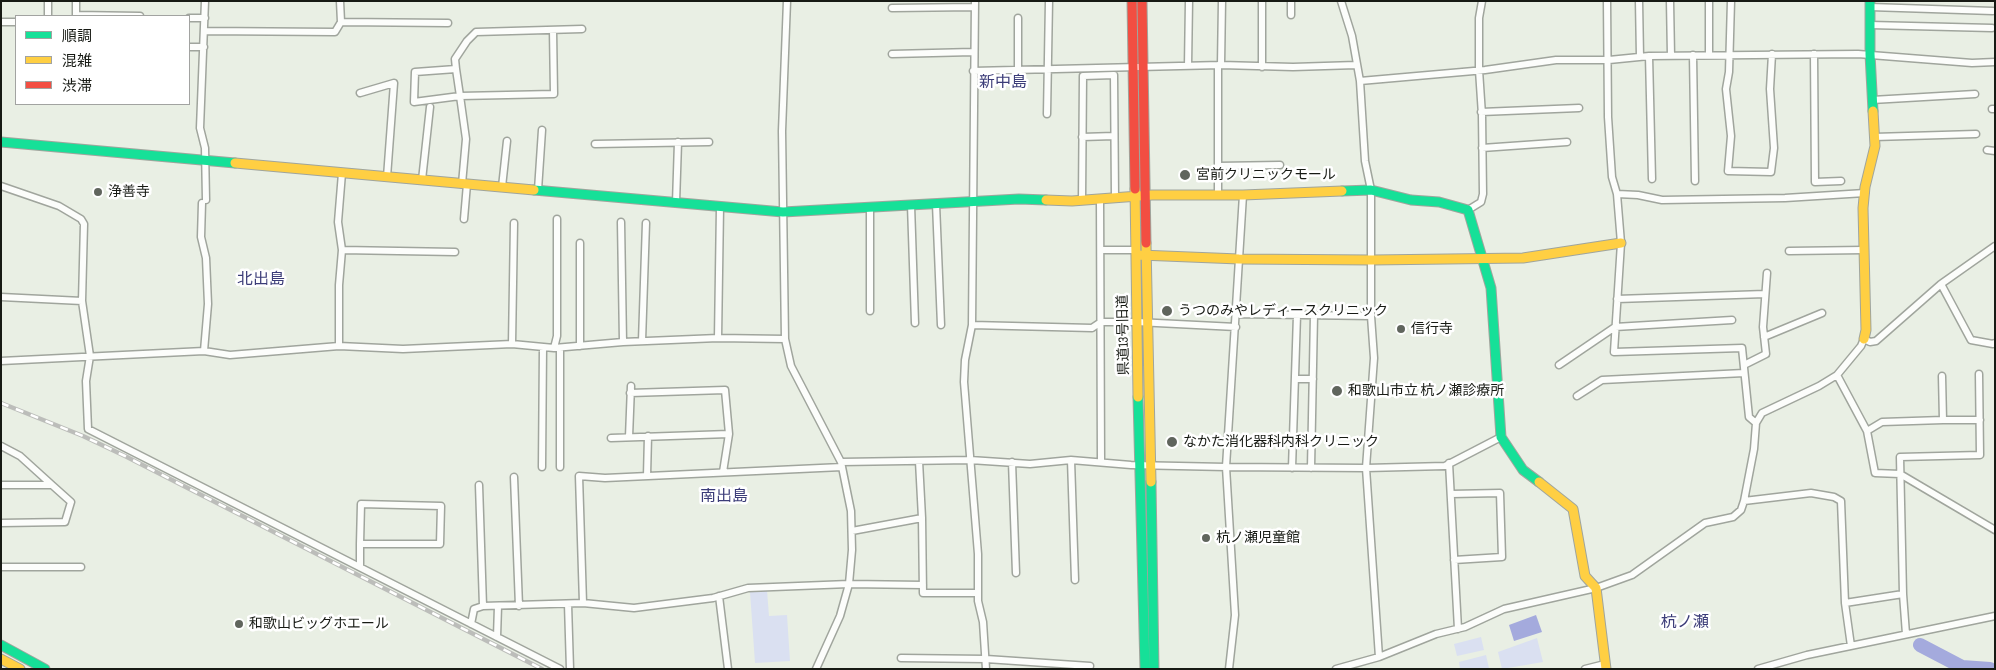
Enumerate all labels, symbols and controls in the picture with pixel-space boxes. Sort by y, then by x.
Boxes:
legend [15,15,190,105]
text: 順調 [62,27,92,46]
text: 混雑 [62,52,92,71]
district label: 新中島 [979,73,1027,93]
text: 渋滞 [62,77,92,96]
place label: 宮前クリニックモール [1196,167,1336,183]
marker: 宮前クリニックモール [1178,168,1192,182]
place label: 浄善寺 [108,184,150,200]
marker: 浄善寺 [92,186,104,198]
district label: 北出島 [237,270,285,290]
street label: 県道13号旧道 [1115,294,1133,376]
place label: うつのみやレディースクリニック [1178,303,1388,319]
marker: うつのみやレディースクリニック [1160,304,1174,318]
place label: 信行寺 [1411,321,1453,337]
marker: 信行寺 [1395,323,1407,335]
place label: 和歌山市立 杭ノ瀬診療所 [1348,383,1504,399]
marker: 和歌山市立 杭ノ瀬診療所 [1330,384,1344,398]
place label: なかた消化器科内科クリニック [1183,434,1379,450]
marker: なかた消化器科内科クリニック [1165,435,1179,449]
district label: 南出島 [700,487,748,507]
place label: 杭ノ瀬児童館 [1216,530,1300,546]
marker: 杭ノ瀬児童館 [1200,532,1212,544]
district label: 杭ノ瀬 [1661,613,1709,633]
place label: 和歌山ビッグホエール [249,616,389,632]
marker: 和歌山ビッグホエール [233,618,245,630]

